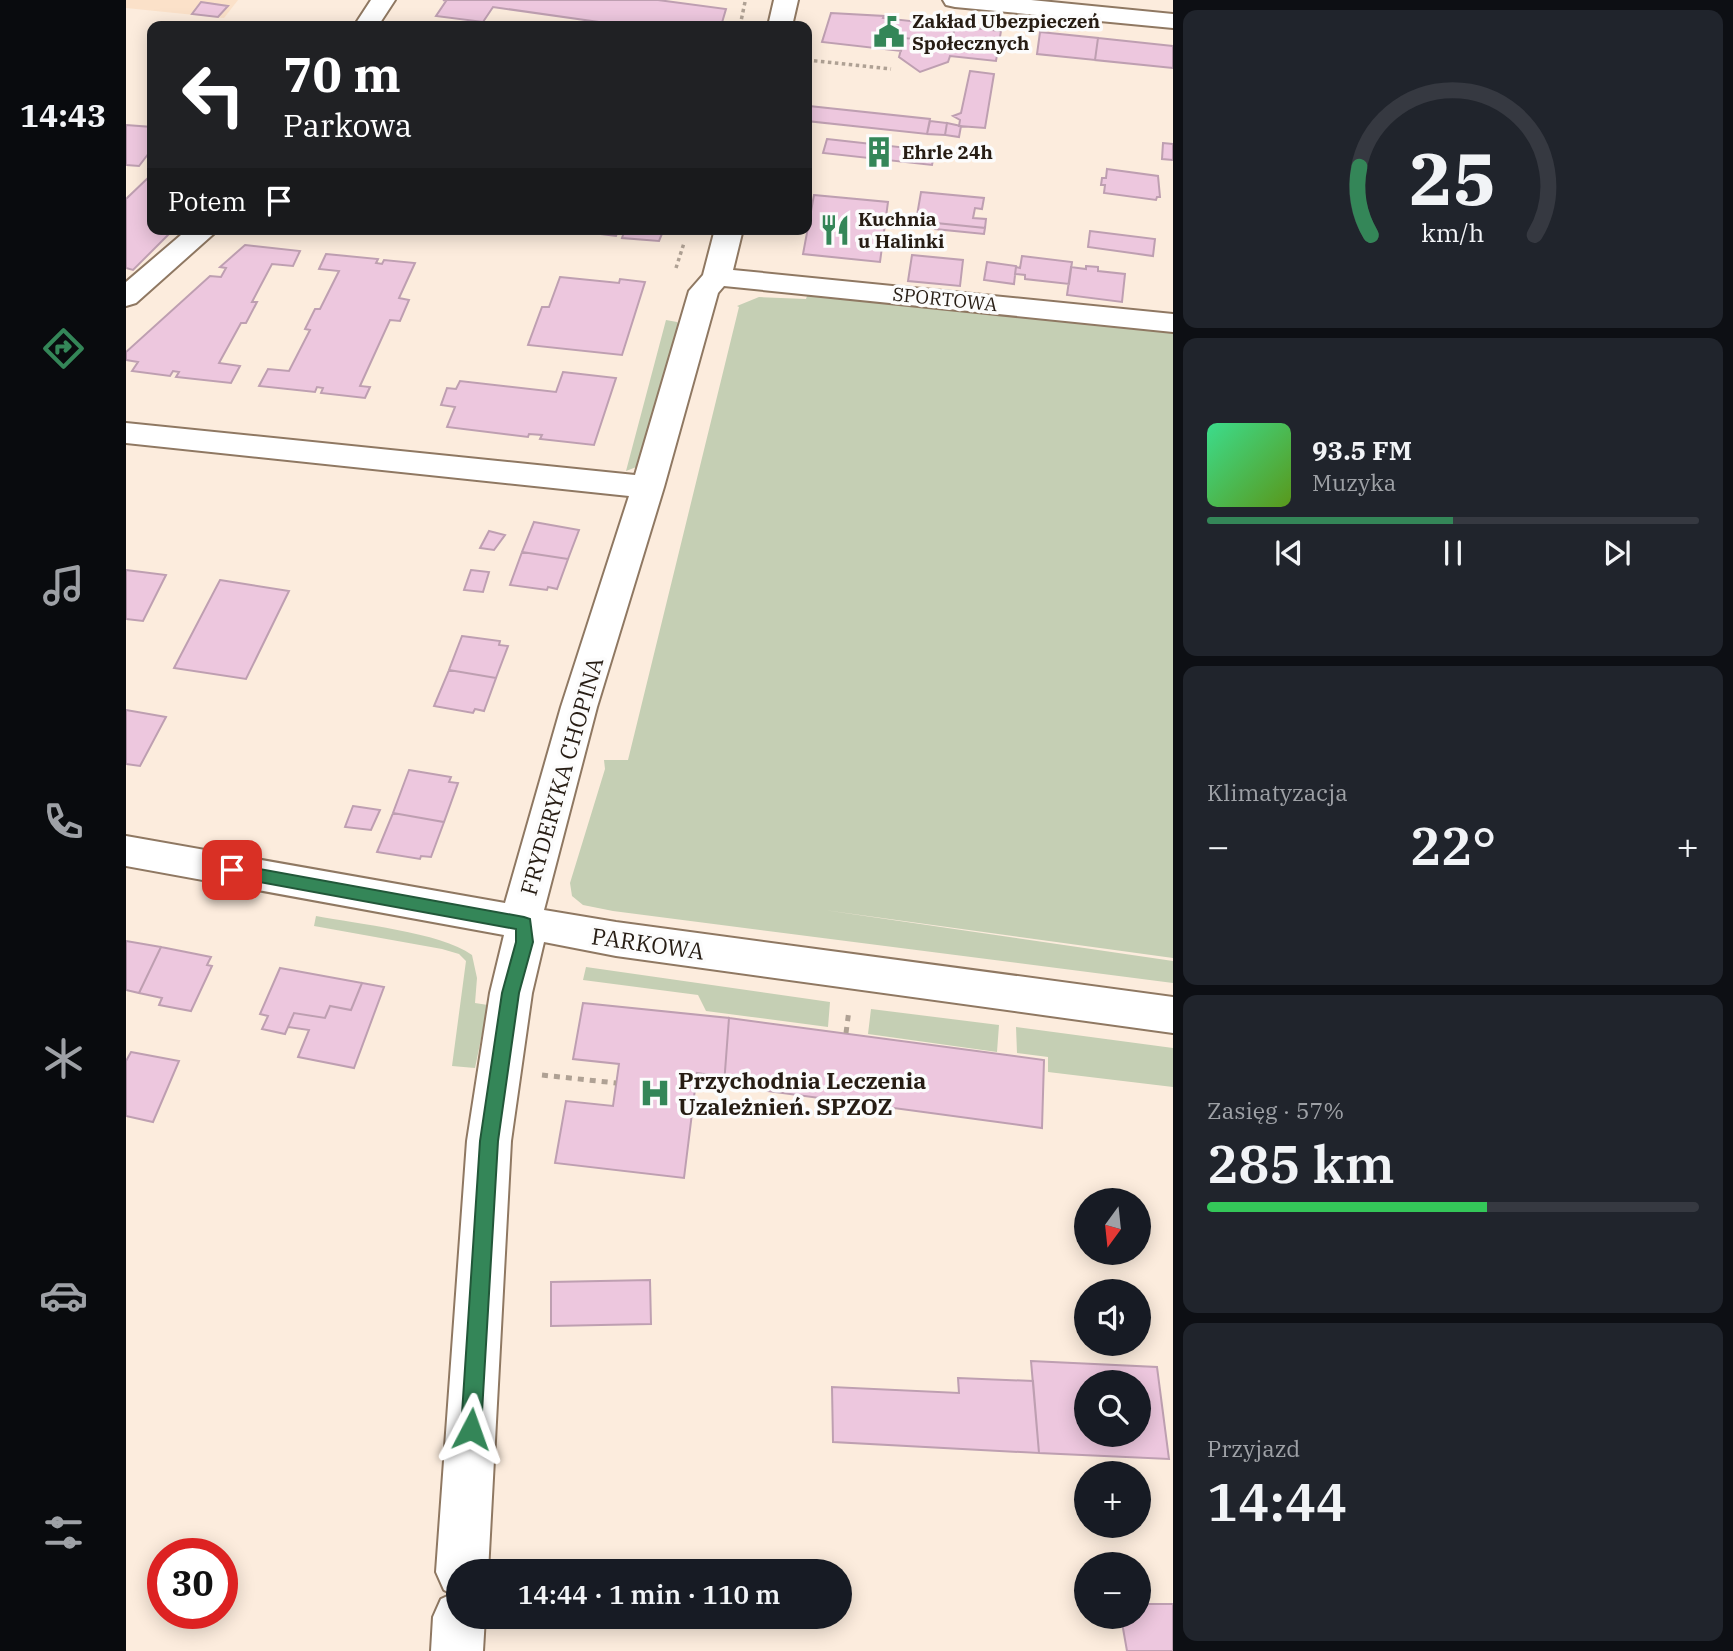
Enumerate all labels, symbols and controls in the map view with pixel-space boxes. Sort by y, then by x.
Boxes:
place label: Zakład Ubezpieczeń Społecznych [912,9,1101,55]
public building icon: Zakład Ubezpieczeń Społecznych [872,15,906,49]
text: 70 m [283,42,401,105]
icon: left [168,49,259,140]
text: 14:43 [20,94,106,136]
text: Parkowa [283,104,412,146]
text: 25 [1409,130,1497,225]
building icon: Ehrle 24h [862,135,896,169]
place label: Ehrle 24h [902,140,993,164]
icon: arrive [260,182,298,220]
text: Potem [168,184,246,218]
place label: Kuchnia u Halinki [858,207,944,253]
restaurant icon: Kuchnia u Halinki [818,213,852,247]
text: km/h [1421,216,1485,249]
street label: SPORTOWA [891,282,999,316]
icon: directions [39,324,88,373]
text: 93.5 FM [1312,433,1412,467]
text: Muzyka [1312,467,1396,497]
icon: previous [1270,534,1308,572]
icon: pause [1434,534,1472,572]
icon: next [1598,534,1636,572]
icon: music [39,561,88,610]
street label: FRYDERYKA CHOPINA [513,653,609,899]
text: Klimatyzacja [1207,777,1348,807]
icon: phone [39,797,88,846]
text: 22° [1410,812,1496,879]
text: − [1207,821,1230,870]
text: + [1676,821,1699,870]
pin [202,840,262,900]
icon: arrive [213,851,251,889]
street label: PARKOWA [590,920,707,966]
icon: climate [39,1034,88,1083]
place label: Przychodnia Leczenia Uzależnień. SPZOZ [678,1065,926,1121]
hospital icon: Przychodnia Leczenia Uzależnień. SPZOZ [638,1076,672,1110]
text: Zasięg · 57% [1207,1095,1344,1125]
text: 285 km [1207,1130,1395,1197]
north arrow [1074,1188,1152,1265]
map controls [1074,1188,1151,1629]
icon: car [39,1271,88,1320]
button: sound [1074,1279,1151,1356]
button: search [1074,1370,1151,1447]
position arrow [434,1392,508,1466]
text: Przyjazd [1207,1433,1300,1463]
button: + [1074,1461,1151,1538]
text: 14:44 [1207,1468,1347,1535]
icon: filters [39,1508,88,1557]
speed limit sign: 30 [147,1538,238,1629]
button: − [1074,1552,1151,1629]
text: 14:44 · 1 min · 110 m [518,1577,780,1611]

